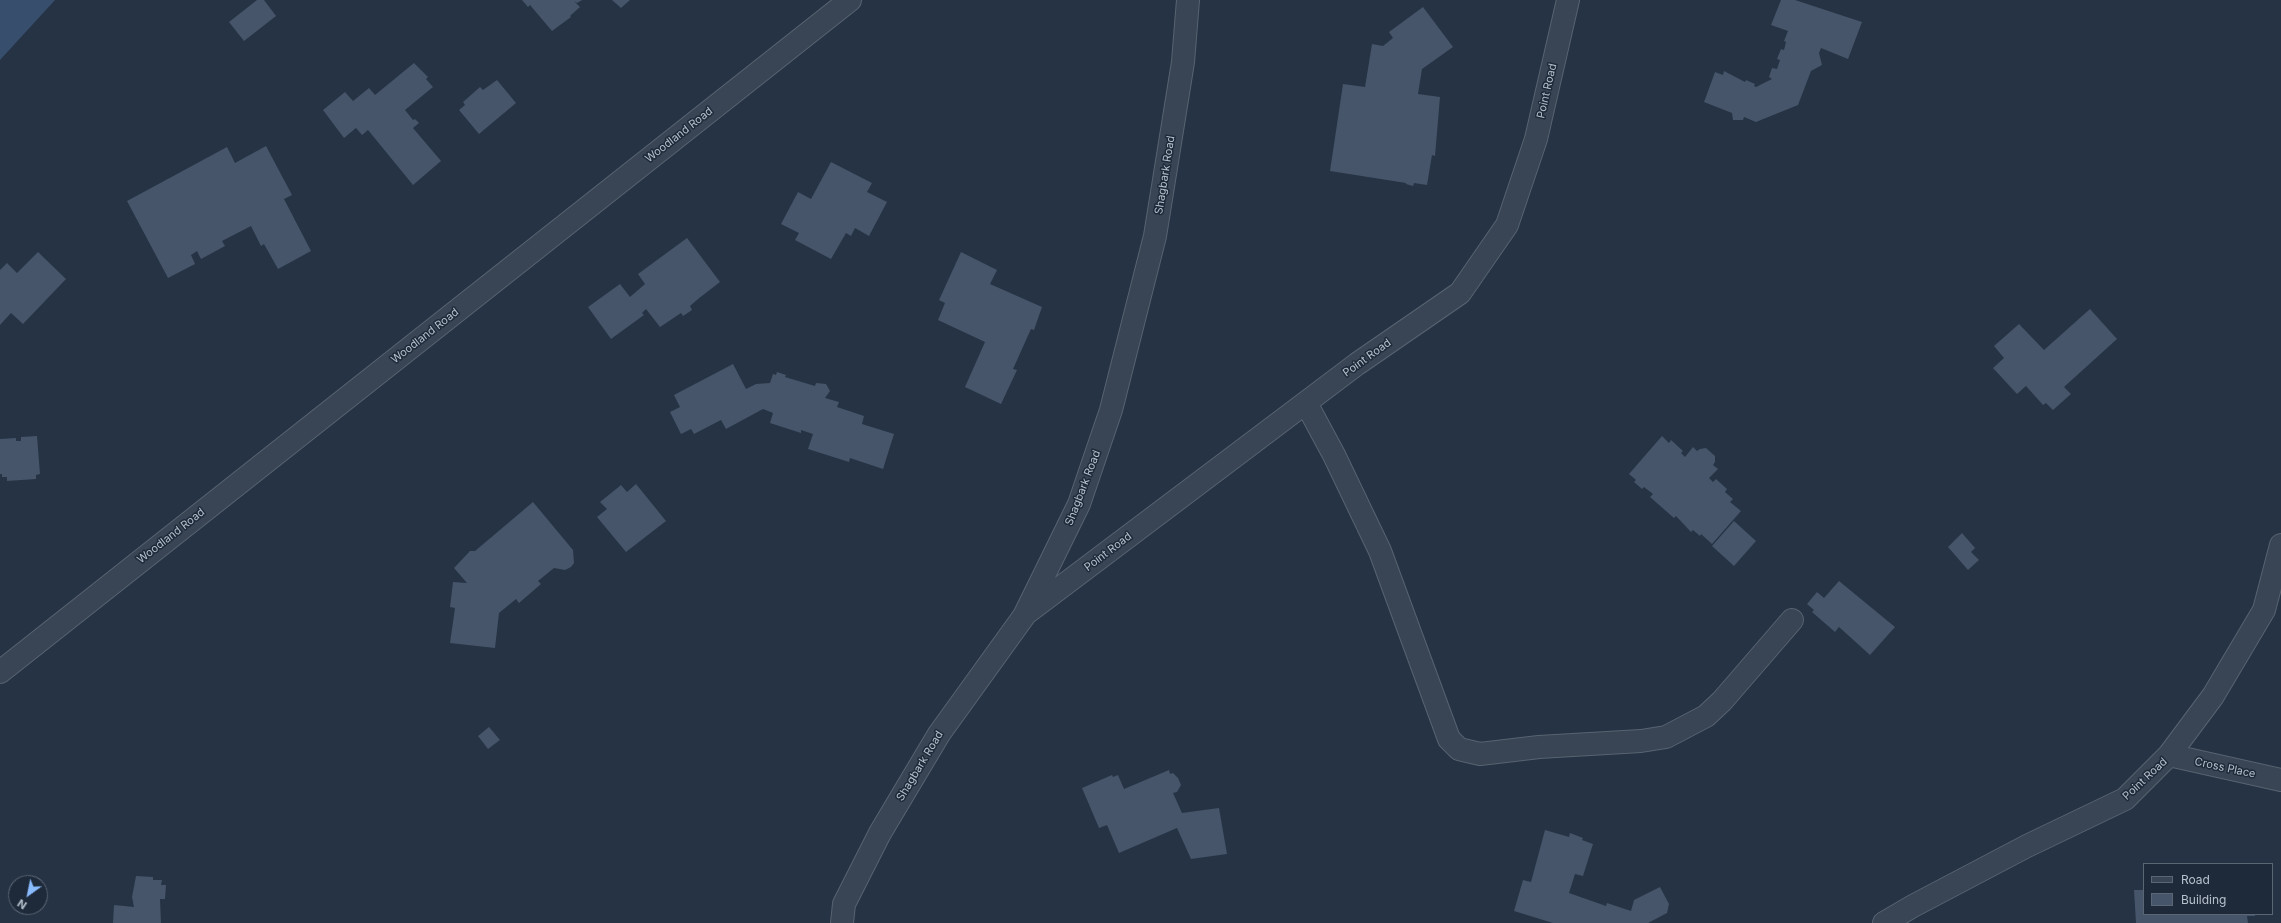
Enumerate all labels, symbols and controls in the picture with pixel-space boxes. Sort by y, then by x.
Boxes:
street label: Point Road [1534,62,1560,120]
street label: Woodland Road [643,105,715,165]
street label: Shagbark Road [1152,135,1178,215]
street label: Woodland Road [389,306,461,366]
street label: Point Road [1340,336,1394,380]
street label: Shagbark Road [1063,449,1103,527]
street label: Woodland Road [135,506,207,566]
street label: Point Road [1082,530,1134,574]
street label: Shagbark Road [894,729,946,803]
street label: Point Road [2120,755,2170,803]
street label: Cross Place [2193,755,2257,781]
legend [2143,863,2273,915]
text: Road [2181,872,2210,887]
north arrow [8,875,48,915]
text: Building [2181,892,2226,907]
text: N [15,896,29,912]

